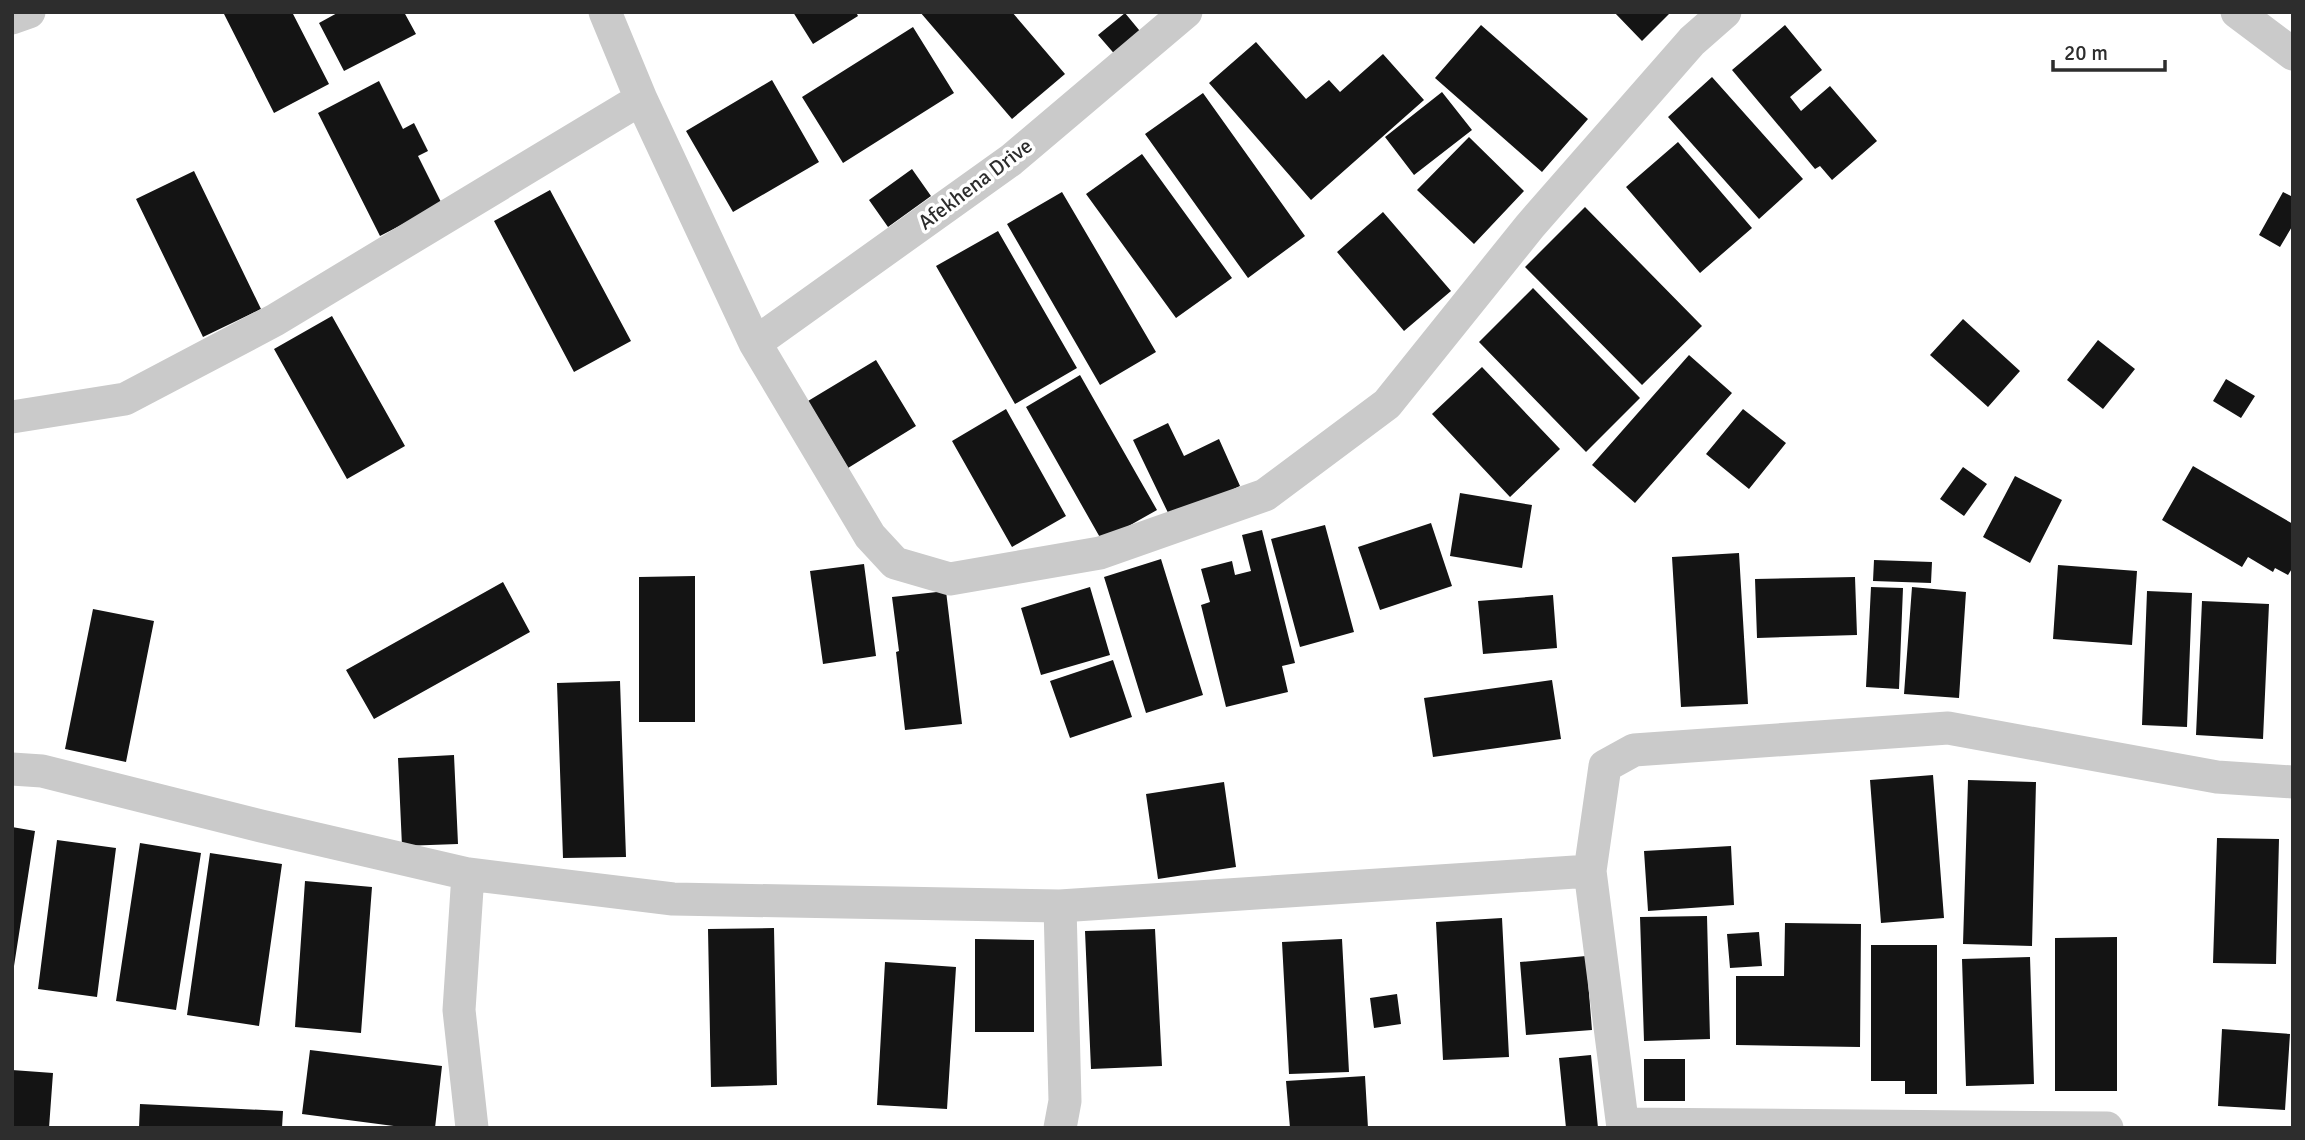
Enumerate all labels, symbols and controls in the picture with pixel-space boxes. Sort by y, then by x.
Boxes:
scale bar [2053,28,2165,72]
text: 20 m [2064,40,2108,66]
street label: Afekhena Drive [913,133,1037,235]

